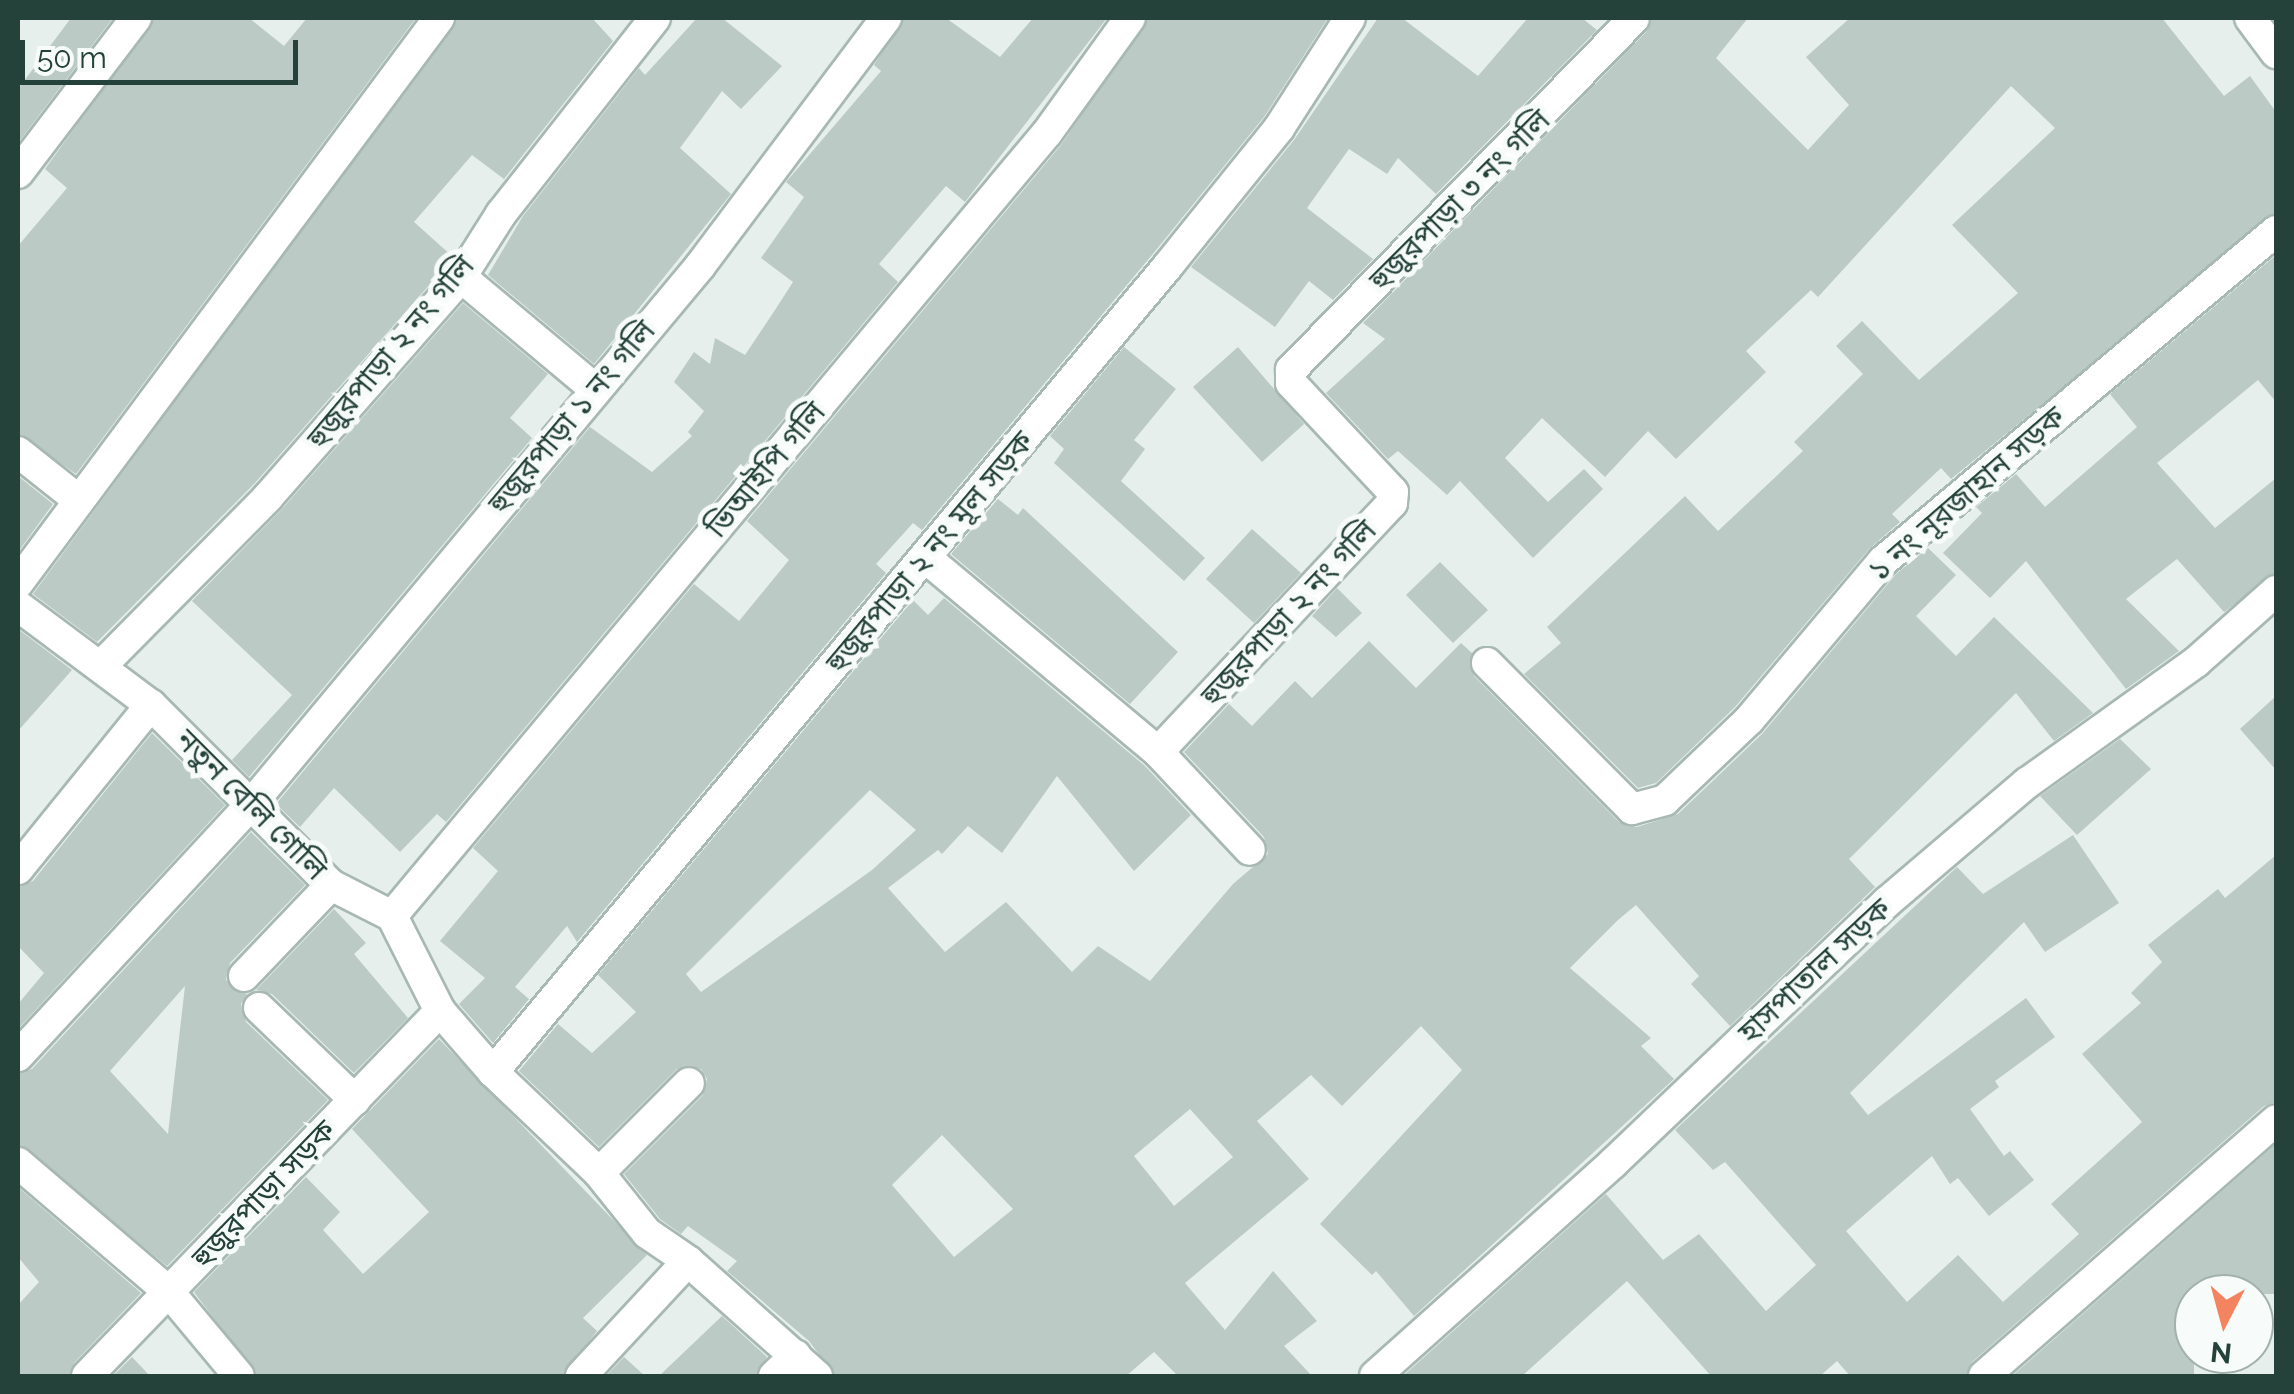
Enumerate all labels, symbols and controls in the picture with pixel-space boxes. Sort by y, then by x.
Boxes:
scale bar [25,20,302,82]
text: 50 m [37,40,107,75]
street label: হুজুরপাড়া ৩ নং গলি [1362,102,1558,298]
street label: হুজুরপাড়া ২ নং গলি [300,248,482,456]
street label: হুজুরপাড়া ১ নং গলি [481,313,663,521]
street label: ভিআইপি গলি [699,395,833,545]
street label: ১ নং নূরজাহান সড়ক [1862,399,2072,589]
street label: হুজুরপাড়া ২ নং মূল সড়ক [819,424,1041,680]
street label: হুজুরপাড়া ২ নং গলি [1194,513,1384,713]
street label: নতুন বেলি গোলি [168,722,334,888]
street label: হাসপাতাল সড়ক [1731,891,1899,1051]
street label: হুজুরপাড়া সড়ক [185,1113,343,1275]
north arrow [2174,1274,2274,1374]
text: N [2209,1335,2233,1370]

